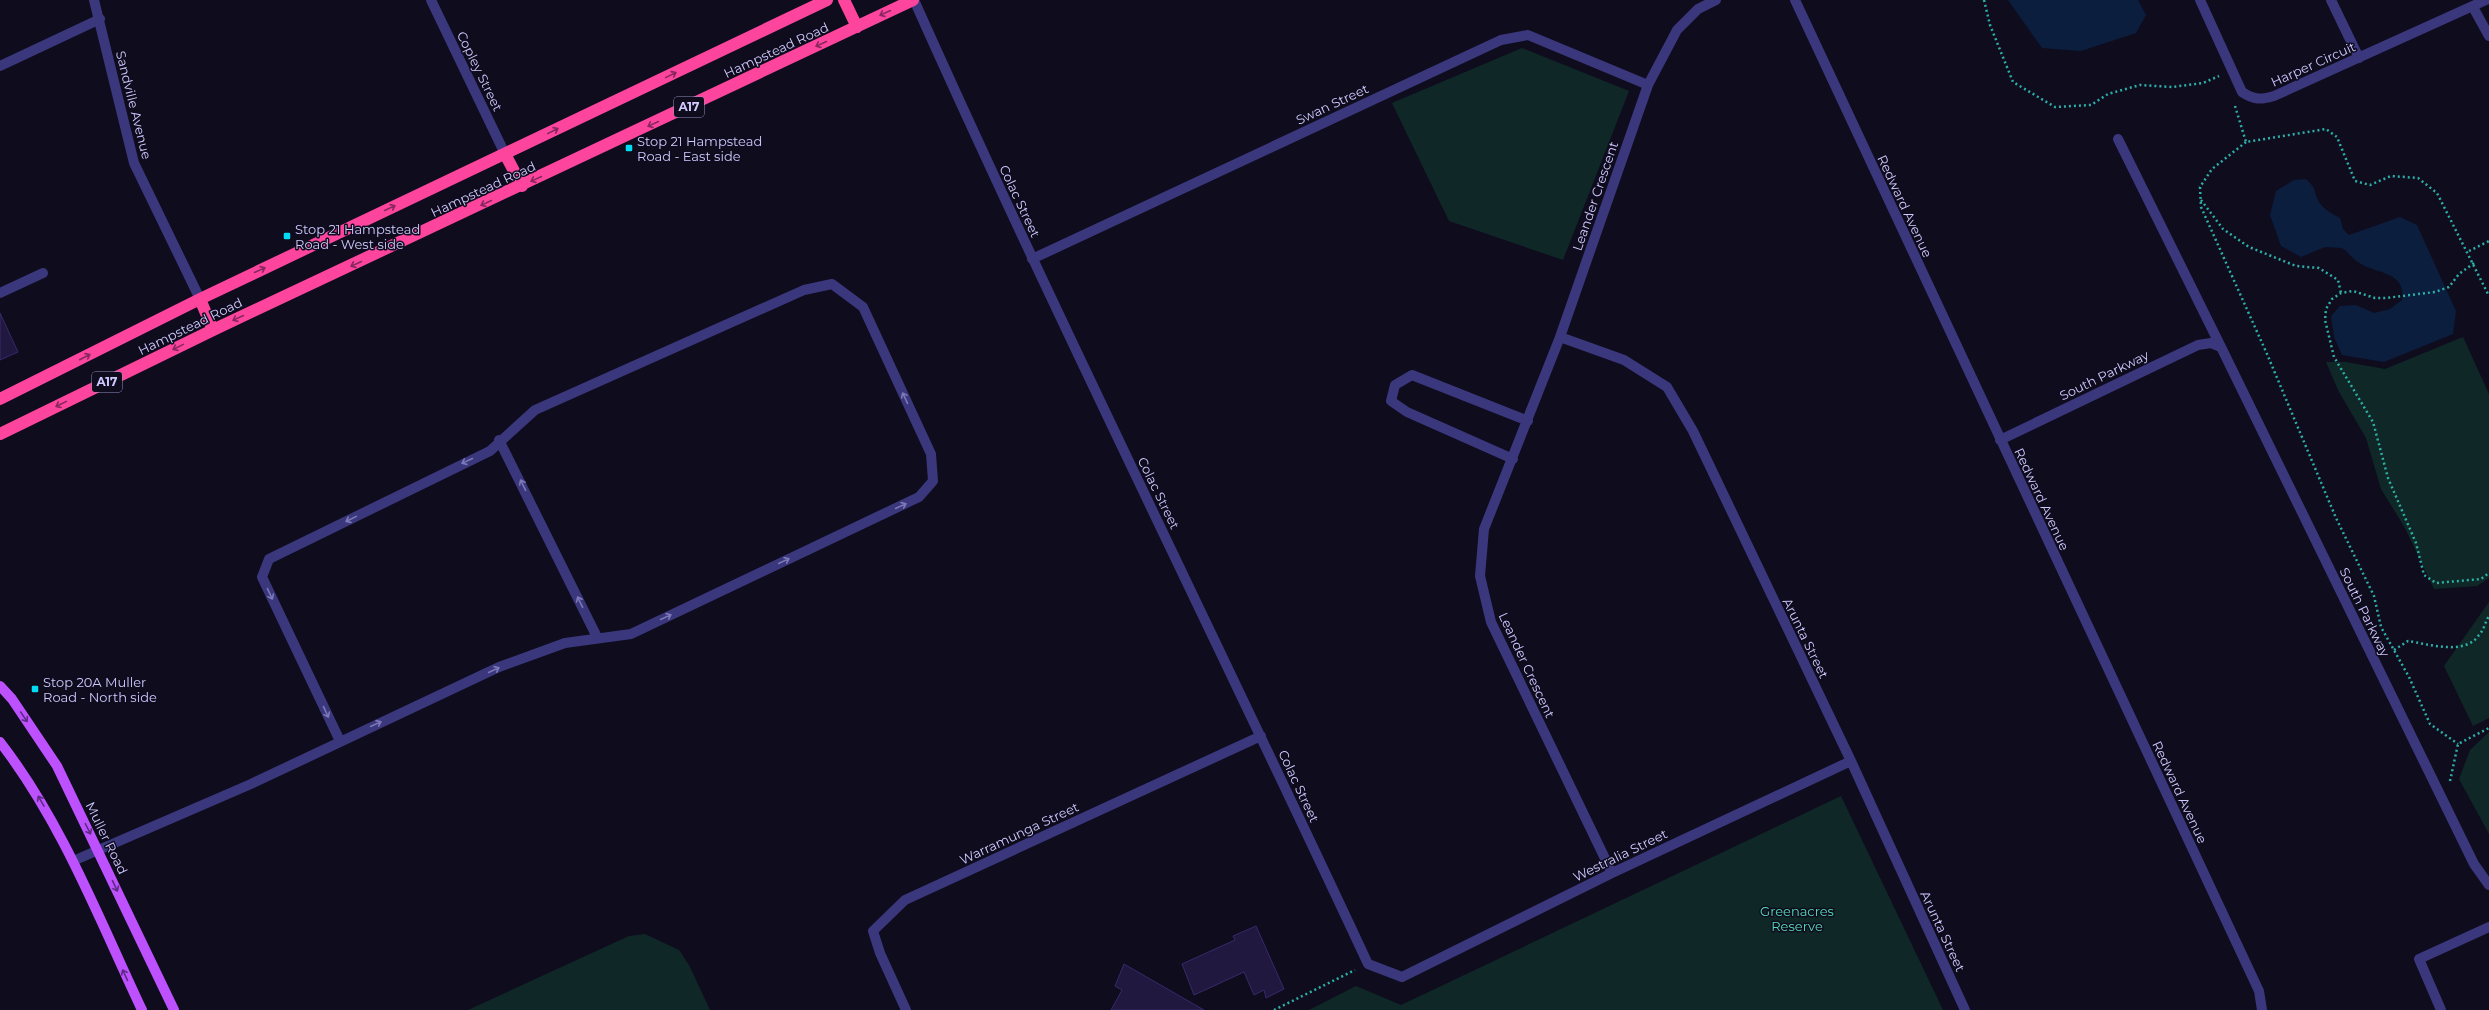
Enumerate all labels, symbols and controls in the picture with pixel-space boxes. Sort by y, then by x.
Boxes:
one-way arrow [879,10,891,17]
street label: Hampstead Road [721,19,831,81]
street label: Copley Street [454,28,506,114]
street label: Harper Circuit [2268,38,2358,90]
one-way arrow [816,41,828,48]
street label: Sandville Avenue [113,49,155,161]
one-way arrow [664,71,676,78]
street label: Swan Street [1293,80,1371,128]
road number: A17 [674,97,704,117]
one-way arrow [648,121,660,128]
one-way arrow [547,127,559,134]
place label: Stop 21 Hampstead Road - East side [637,133,762,164]
street label: Leander Crescent [1569,139,1621,253]
marker: Stop 21 Hampstead Road - East side [624,143,634,153]
street label: Redward Avenue [1874,152,1936,260]
street label: Hampstead Road [428,158,538,220]
street label: Colac Street [996,162,1044,240]
one-way arrow [530,176,542,183]
one-way arrow [481,200,493,207]
one-way arrow [384,204,396,211]
place label: Stop 21 Hampstead Road - West side [295,221,420,252]
marker: Stop 21 Hampstead Road - West side [282,231,292,241]
one-way arrow [350,261,362,268]
one-way arrow [254,266,266,273]
street label: Hampstead Road [135,294,245,358]
one-way arrow [232,315,244,323]
one-way arrow [173,344,185,351]
street label: South Parkway [2057,346,2152,404]
one-way arrow [79,352,91,360]
road number: A17 [92,372,122,392]
one-way arrow [901,392,908,404]
one-way arrow [56,401,68,408]
street label: Redward Avenue [2011,445,2073,553]
street label: Colac Street [1135,454,1183,532]
one-way arrow [462,458,474,465]
one-way arrow [519,479,526,491]
one-way arrow [895,502,907,509]
one-way arrow [345,515,357,523]
one-way arrow [777,557,789,564]
street label: South Parkway [2336,565,2394,660]
one-way arrow [267,588,274,600]
street label: Arunta Street [1780,595,1832,681]
one-way arrow [576,596,583,608]
street label: Leander Crescent [1496,610,1558,720]
one-way arrow [660,613,672,620]
one-way arrow [487,666,499,673]
place label: Stop 20A Muller Road - North side [43,674,157,705]
marker: Stop 20A Muller Road - North side [30,684,40,694]
one-way arrow [323,706,330,718]
one-way arrow [20,711,28,722]
one-way arrow [369,720,381,727]
street label: Redward Avenue [2149,738,2211,846]
street label: Colac Street [1275,747,1323,825]
one-way arrow [37,795,45,807]
street label: Warramunga Street [957,798,1081,868]
street label: Muller Road [83,799,131,877]
one-way arrow [85,823,93,835]
street label: Westralia Street [1570,825,1670,885]
one-way arrow [112,879,120,891]
street label: Arunta Street [1917,888,1969,974]
park label: Greenacres Reserve [1760,903,1834,934]
one-way arrow [121,969,128,981]

